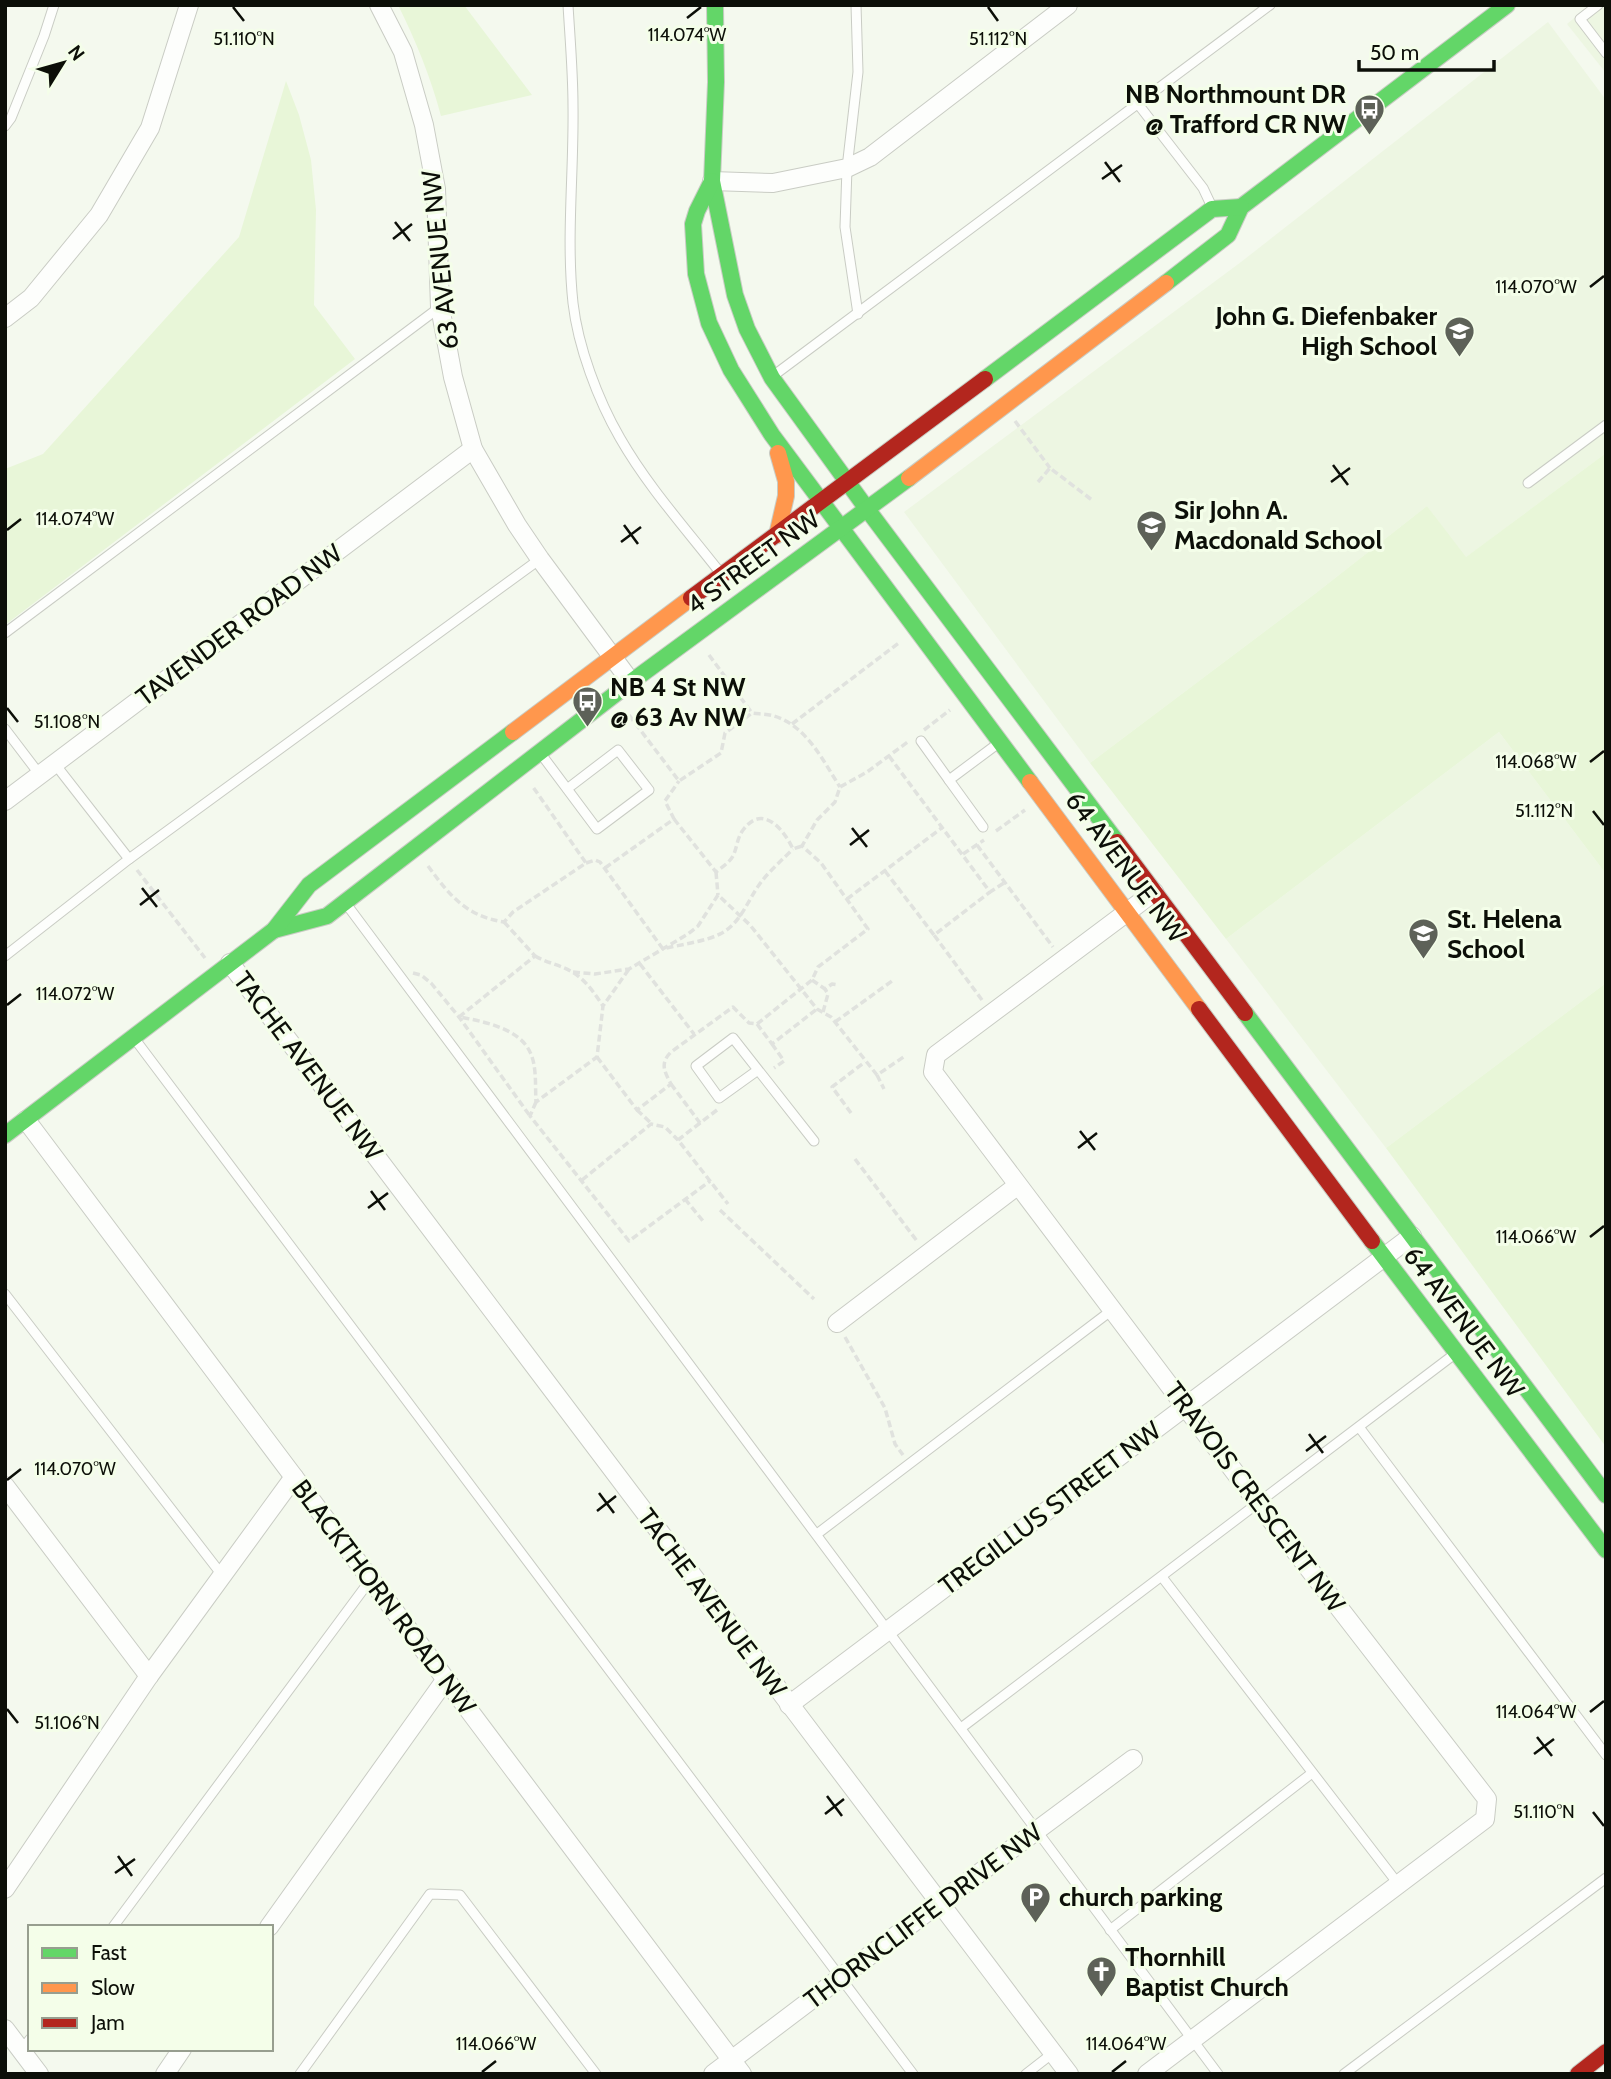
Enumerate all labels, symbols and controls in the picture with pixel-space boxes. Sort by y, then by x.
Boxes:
text: 114.074°W [648,24,726,46]
north arrow [28,28,98,98]
text: 51.110°N [213,28,275,50]
text: 51.112°N [969,28,1027,50]
scale bar [1359,28,1494,72]
text: 50 m [1370,40,1419,65]
text: N [63,41,89,65]
place label: NB Northmount DR @ Trafford CR NW [1125,78,1346,140]
bus stop icon: NB Northmount DR @ Trafford CR NW [1352,92,1386,136]
street label: 63 AVENUE NW [415,168,465,351]
text: 114.070°W [1495,276,1577,298]
place label: John G. Diefenbaker High School [1214,300,1437,362]
school or university icon: John G. Diefenbaker High School [1443,314,1477,358]
place label: Sir John A. Macdonald School [1174,494,1382,556]
street label: 4 STREET NW [680,503,826,621]
text: 114.074°W [36,508,114,530]
school or university icon: Sir John A. Macdonald School [1134,508,1168,552]
street label: TAVENDER ROAD NW [130,537,349,713]
place label: NB 4 St NW @ 63 Av NW [610,671,747,733]
bus stop icon: NB 4 St NW @ 63 Av NW [570,685,604,729]
text: 51.108°N [34,711,100,733]
text: 114.068°W [1495,751,1577,773]
street label: 64 AVENUE NW [1059,785,1193,949]
text: 51.112°N [1515,800,1573,822]
place label: St. Helena School [1447,903,1562,965]
school or university icon: St. Helena School [1407,917,1441,961]
street label: TACHE AVENUE NW [227,965,390,1167]
text: 114.072°W [36,983,114,1005]
text: 114.066°W [1496,1226,1576,1248]
street label: 64 AVENUE NW [1397,1240,1531,1404]
street label: TRAVOIS CRESCENT NW [1158,1376,1352,1619]
street label: TREGILLUS STREET NW [933,1414,1167,1602]
text: 114.070°W [34,1458,116,1480]
street label: BLACKTHORN ROAD NW [285,1473,483,1721]
street label: TACHE AVENUE NW [631,1502,794,1704]
text: 114.064°W [1496,1701,1576,1723]
text: 51.106°N [34,1712,100,1734]
text: 51.110°N [1513,1801,1575,1823]
street label: THORNCLIFFE DRIVE NW [798,1816,1049,2016]
parking icon: church parking [1019,1880,1053,1924]
place label: church parking [1059,1881,1222,1913]
legend [28,1925,273,2051]
text: Fast [91,1940,127,1965]
place label: Thornhill Baptist Church [1125,1941,1289,2003]
church icon: Thornhill Baptist Church [1085,1955,1119,1999]
text: Slow [91,1975,135,2000]
text: Jam [90,2010,125,2035]
text: 114.066°W [456,2033,536,2055]
text: 114.064°W [1086,2033,1166,2055]

